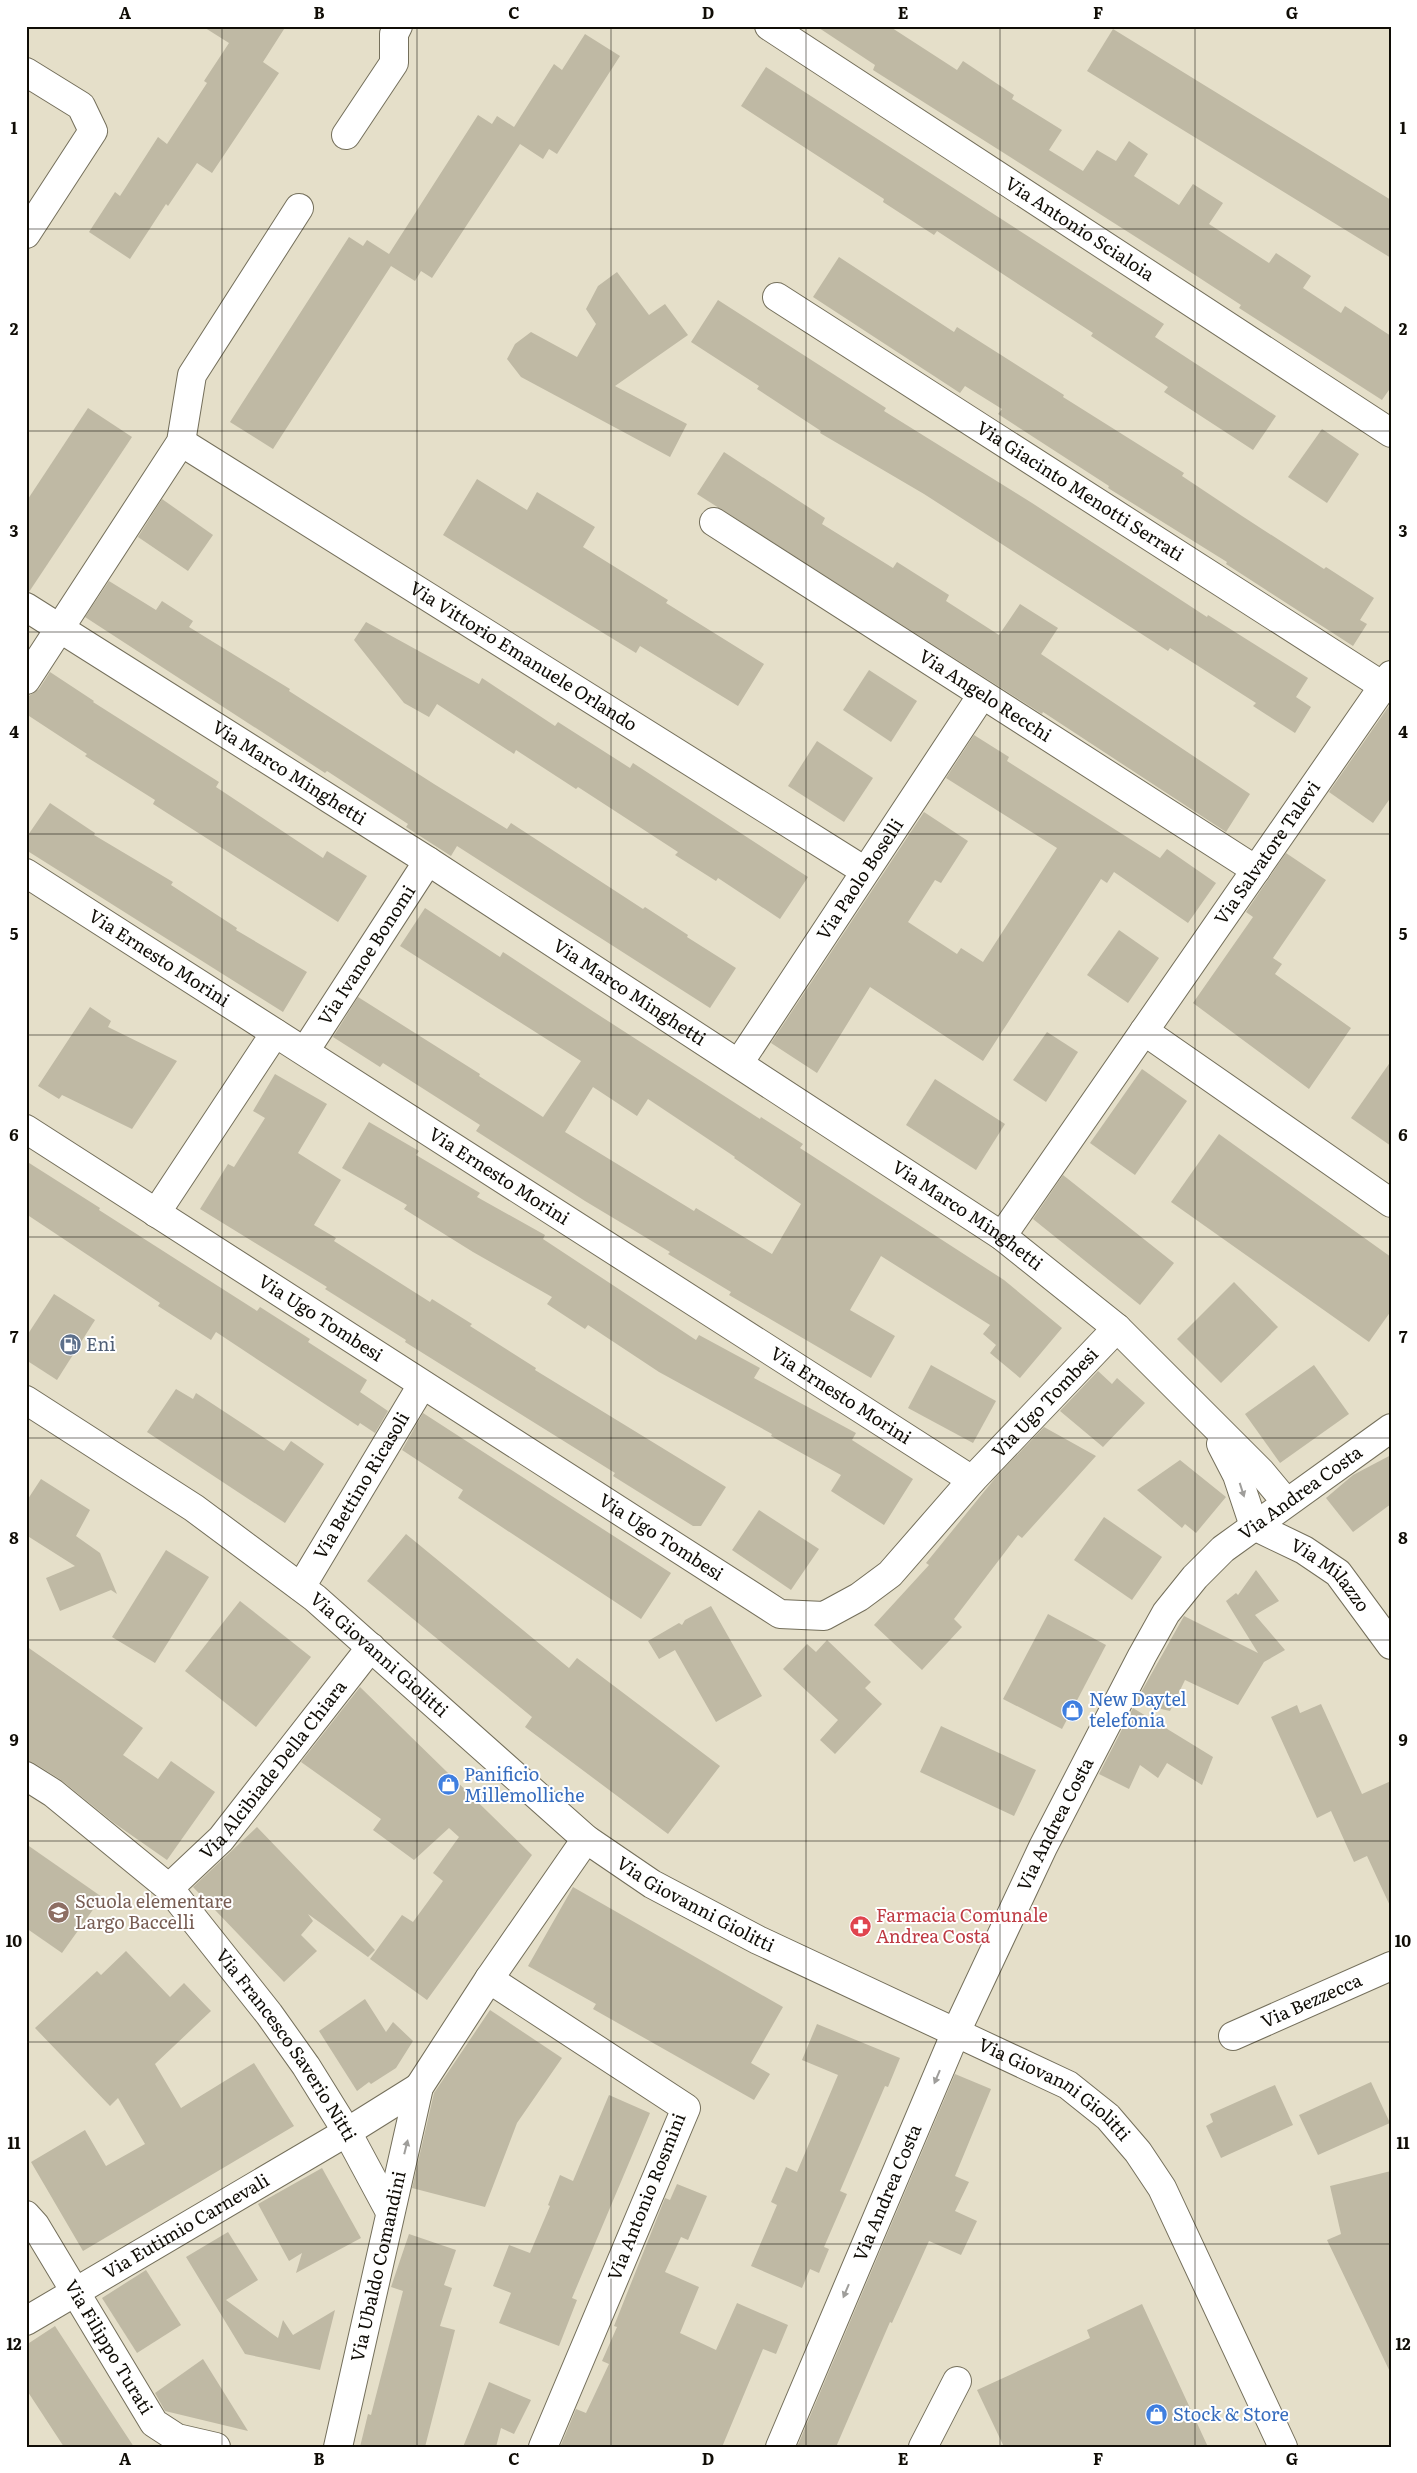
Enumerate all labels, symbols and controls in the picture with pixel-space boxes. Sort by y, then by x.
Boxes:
text: A [119,0,131,24]
text: B [313,0,325,24]
text: C [508,0,520,24]
text: D [702,0,714,24]
text: E [898,0,909,24]
text: F [1093,0,1103,24]
text: G [1286,0,1298,24]
text: 1 [11,115,18,139]
text: 1 [1400,115,1407,139]
street label: Via Antonio Scialoia [1000,169,1161,287]
text: 2 [10,316,19,340]
text: 2 [1399,316,1408,340]
street label: Via Giacinto Menotti Serrati [972,414,1190,567]
text: 3 [10,518,19,542]
text: 3 [1399,518,1408,542]
street label: Via Vittorio Emanuele Orlando [405,574,643,737]
street label: Via Angelo Recchi [914,642,1058,748]
street label: Via Marco Minghetti [207,713,372,831]
text: 4 [9,719,19,743]
text: 4 [1398,719,1408,743]
street label: Via Salvatore Talevi [1207,775,1326,930]
street label: Via Paolo Boselli [809,812,909,945]
street label: Via Ivanoe Bonomi [310,879,421,1030]
street label: Via Ernesto Morini [84,902,236,1012]
text: 5 [10,921,19,945]
text: 5 [1399,921,1408,945]
street label: Via Marco Minghetti [548,931,712,1051]
street label: Via Ernesto Morini [424,1120,576,1231]
text: 6 [9,1122,19,1146]
text: 6 [1398,1122,1408,1146]
street label: Via Marco Minghetti [887,1153,1050,1276]
street label: Via Ugo Tombesi [253,1267,389,1367]
text: 7 [10,1324,19,1348]
text: 7 [1399,1324,1408,1348]
place label: Eni [86,1330,115,1357]
fuel station icon: Eni [58,1333,82,1357]
street label: Via Ernesto Morini [766,1339,917,1450]
street label: Via Ugo Tombesi [985,1341,1104,1463]
street label: Via Bettino Ricasoli [306,1406,415,1564]
street label: Via Andrea Costa [1232,1438,1367,1546]
one-way arrow [1239,1482,1246,1497]
street label: Via Ugo Tombesi [594,1486,730,1586]
text: 8 [9,1525,19,1549]
text: 8 [1398,1525,1408,1549]
street label: Via Milazzo [1287,1531,1377,1617]
street label: Via Giovanni Giolitti [305,1585,455,1723]
street label: Via Alcibiade Della Chiara [193,1674,352,1865]
place label: New Daytel telefonia [1089,1685,1187,1733]
shop icon: New Daytel telefonia [1061,1698,1085,1722]
text: 9 [9,1727,19,1751]
text: 9 [1398,1727,1408,1751]
street label: Via Andrea Costa [1009,1752,1099,1895]
place label: Panificio Millemolliche [464,1760,585,1808]
shop icon: Panificio Millemolliche [436,1773,460,1797]
street label: Via Giovanni Giolitti [612,1849,779,1958]
place label: Scuola elementare Largo Baccelli [75,1887,232,1935]
school or university icon: Scuola elementare Largo Baccelli [47,1900,71,1924]
place label: Farmacia Comunale Andrea Costa [876,1901,1048,1949]
pharmacy icon: Farmacia Comunale Andrea Costa [848,1914,872,1938]
text: 10 [6,1928,22,1952]
text: 10 [1395,1928,1411,1952]
street label: Via Francesco Saverio Nitti [210,1942,364,2146]
street label: Via Bezzecca [1256,1965,1366,2034]
street label: Via Giovanni Giolitti [974,2030,1138,2146]
one-way arrow [932,2070,940,2084]
street label: Via Antonio Rosmini [600,2109,692,2284]
street label: Via Andrea Costa [845,2119,928,2265]
text: 11 [7,2130,21,2154]
text: 11 [1396,2130,1410,2154]
one-way arrow [402,2140,410,2155]
street label: Via Eutimio Carnevali [97,2166,274,2285]
street label: Via Ubaldo Comandini [343,2168,412,2364]
street label: Via Filippo Turati [59,2274,161,2419]
one-way arrow [842,2284,850,2298]
text: 12 [6,2331,22,2355]
text: 12 [1395,2331,1411,2355]
place label: Stock & Store [1173,2400,1289,2427]
shop icon: Stock & Store [1145,2403,1169,2427]
text: A [119,2446,131,2470]
text: B [313,2446,325,2470]
text: C [508,2446,520,2470]
text: D [702,2446,714,2470]
text: E [898,2446,909,2470]
text: F [1093,2446,1103,2470]
text: G [1286,2446,1298,2470]

